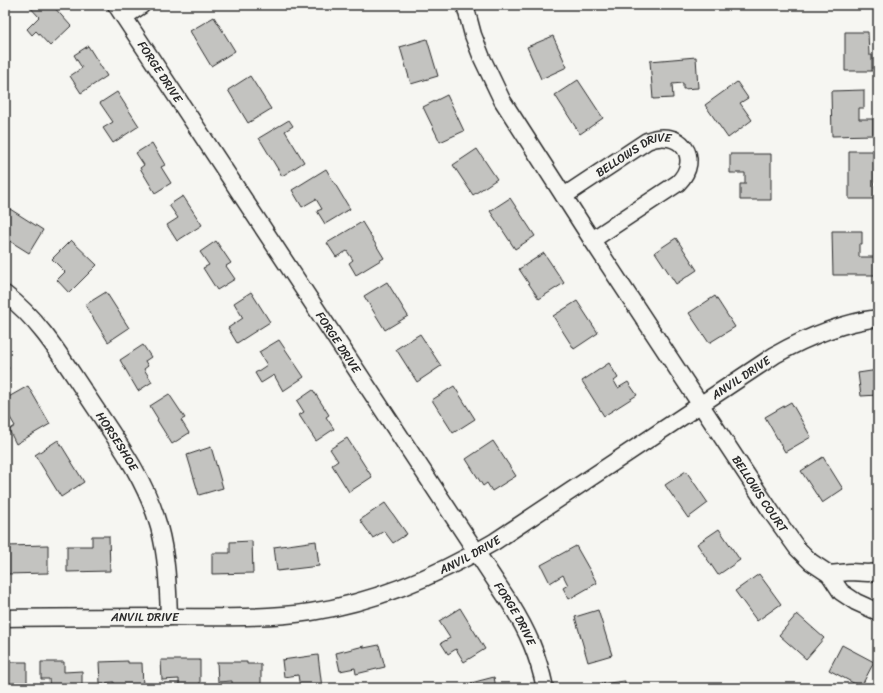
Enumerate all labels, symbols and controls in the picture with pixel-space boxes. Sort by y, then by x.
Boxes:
street label: FORGE DRIVE [131,36,189,109]
street label: BELLOWS DRIVE [591,126,674,183]
street label: FORGE DRIVE [310,307,368,379]
street label: ANVIL DRIVE [706,349,776,406]
street label: HORSESHOE [90,407,145,476]
street label: BELLOWS COURT [726,451,794,538]
street label: ANVIL DRIVE [434,528,507,581]
street label: FORGE DRIVE [488,577,543,650]
street label: ANVIL DRIVE [110,606,180,628]

